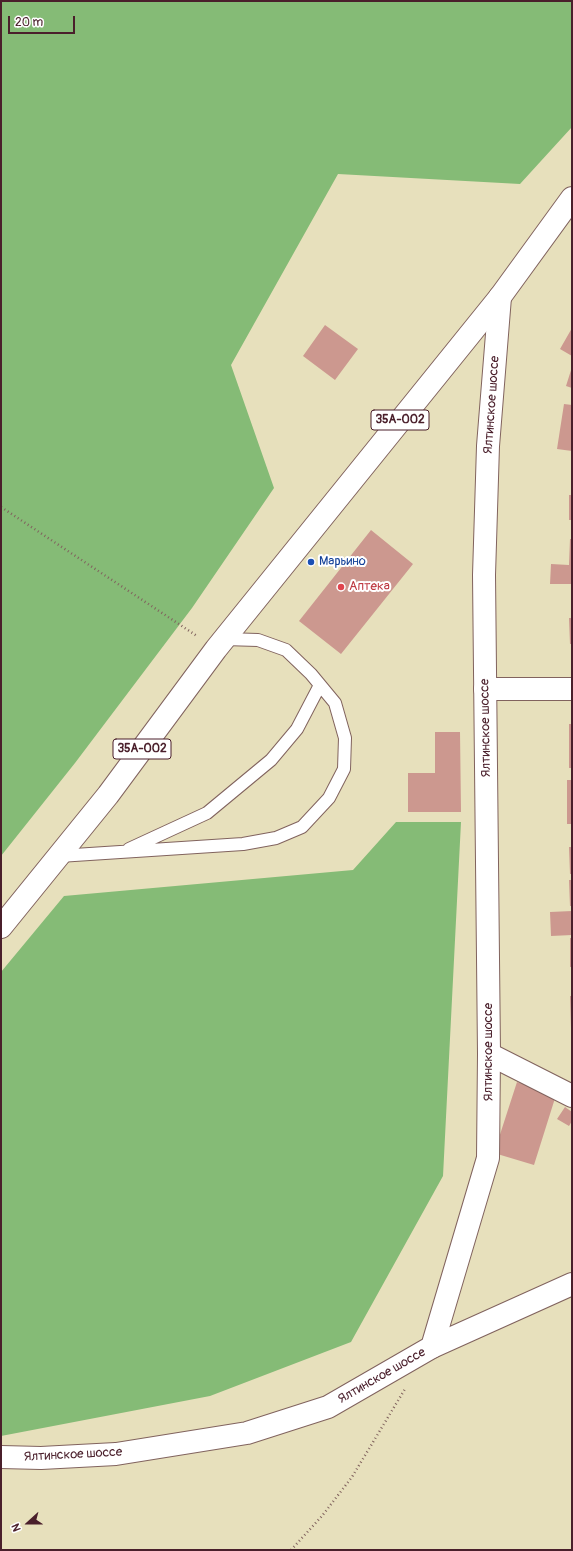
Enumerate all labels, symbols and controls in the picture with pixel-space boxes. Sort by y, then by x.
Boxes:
scale bar [10,8,77,34]
text: 20 m [15,15,43,30]
street label: Ялтинское шоссе [481,355,503,455]
road number: 35А-002 [371,410,429,430]
place label: Марьино [319,554,366,570]
marker: Марьино [306,557,316,567]
place label: Аптека [349,579,390,595]
marker: Аптека [336,582,346,592]
street label: Ялтинское шоссе [477,679,495,777]
road number: 35А-002 [113,739,171,759]
street label: Ялтинское шоссе [481,1003,497,1101]
street label: Ялтинское шоссе [335,1345,429,1407]
street label: Ялтинское шоссе [23,1445,123,1465]
north arrow [8,1503,48,1543]
text: N [9,1522,24,1533]

